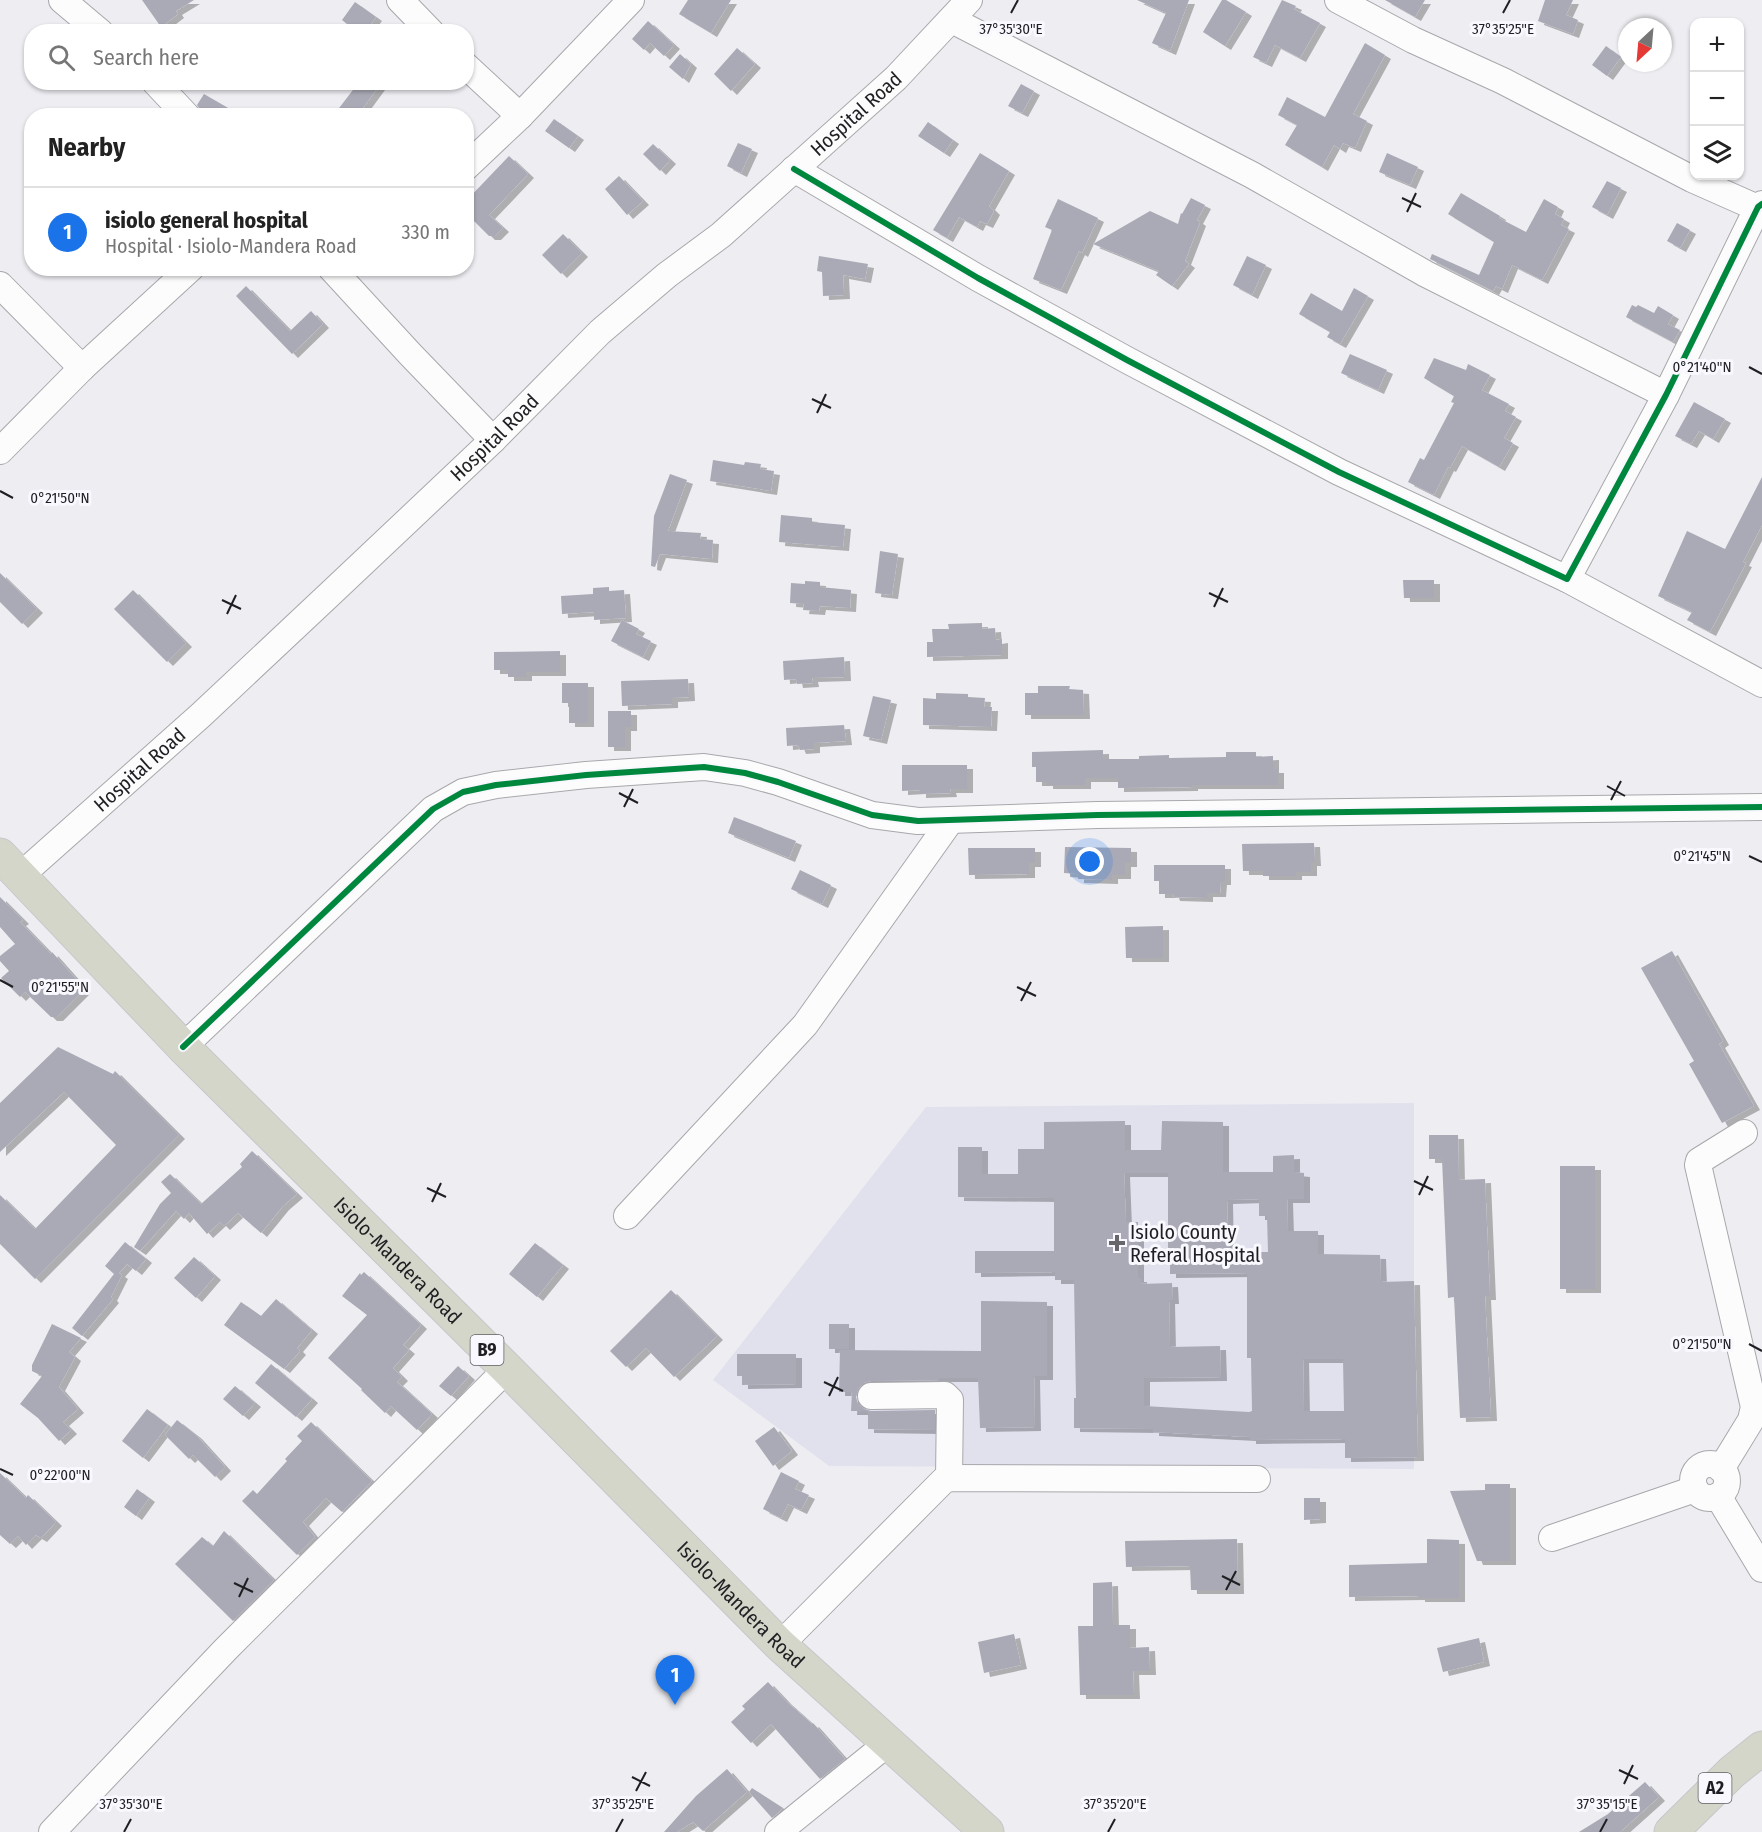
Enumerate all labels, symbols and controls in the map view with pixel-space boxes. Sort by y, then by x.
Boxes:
north arrow [1618,18,1672,72]
map controls [1690,18,1744,180]
button: + [1690,18,1744,72]
text: 37°35'30"E [979,20,1043,38]
text: 37°35'25"E [1472,20,1534,38]
search box [24,24,474,90]
icon: search [45,41,78,74]
text: Search here [93,44,199,71]
street label: Hospital Road [805,67,907,161]
button: − [1690,72,1744,126]
button: layers [1690,126,1744,180]
text: Nearby [48,132,125,163]
text: isiolo general hospital [105,207,308,234]
text: 1 [63,220,72,244]
text: 330 m [401,220,450,244]
text: Hospital · Isiolo-Mandera Road [105,234,357,258]
text: 0°21'40"N [1672,358,1732,376]
street label: Hospital Road [445,389,544,486]
text: 0°21'50"N [30,489,90,507]
street label: Hospital Road [89,723,190,817]
your location [1075,847,1104,876]
text: 0°21'45"N [1673,847,1731,865]
text: 0°21'55"N [31,978,89,996]
street label: Isiolo-Mandera Road [329,1192,467,1329]
place label: Isiolo County Referal Hospital [1130,1220,1260,1267]
marker: Isiolo County Referal Hospital [1108,1234,1126,1252]
road number: B9 [470,1335,504,1365]
text: 0°21'50"N [1672,1335,1732,1353]
text: 0°22'00"N [29,1466,91,1484]
street label: Isiolo-Mandera Road [672,1536,809,1673]
pin: 1 [656,1656,694,1705]
road number: A2 [1698,1773,1732,1803]
text: 37°35'30"E [99,1795,163,1813]
text: 37°35'25"E [592,1795,654,1813]
text: 37°35'20"E [1083,1795,1147,1813]
text: 37°35'15"E [1576,1795,1638,1813]

